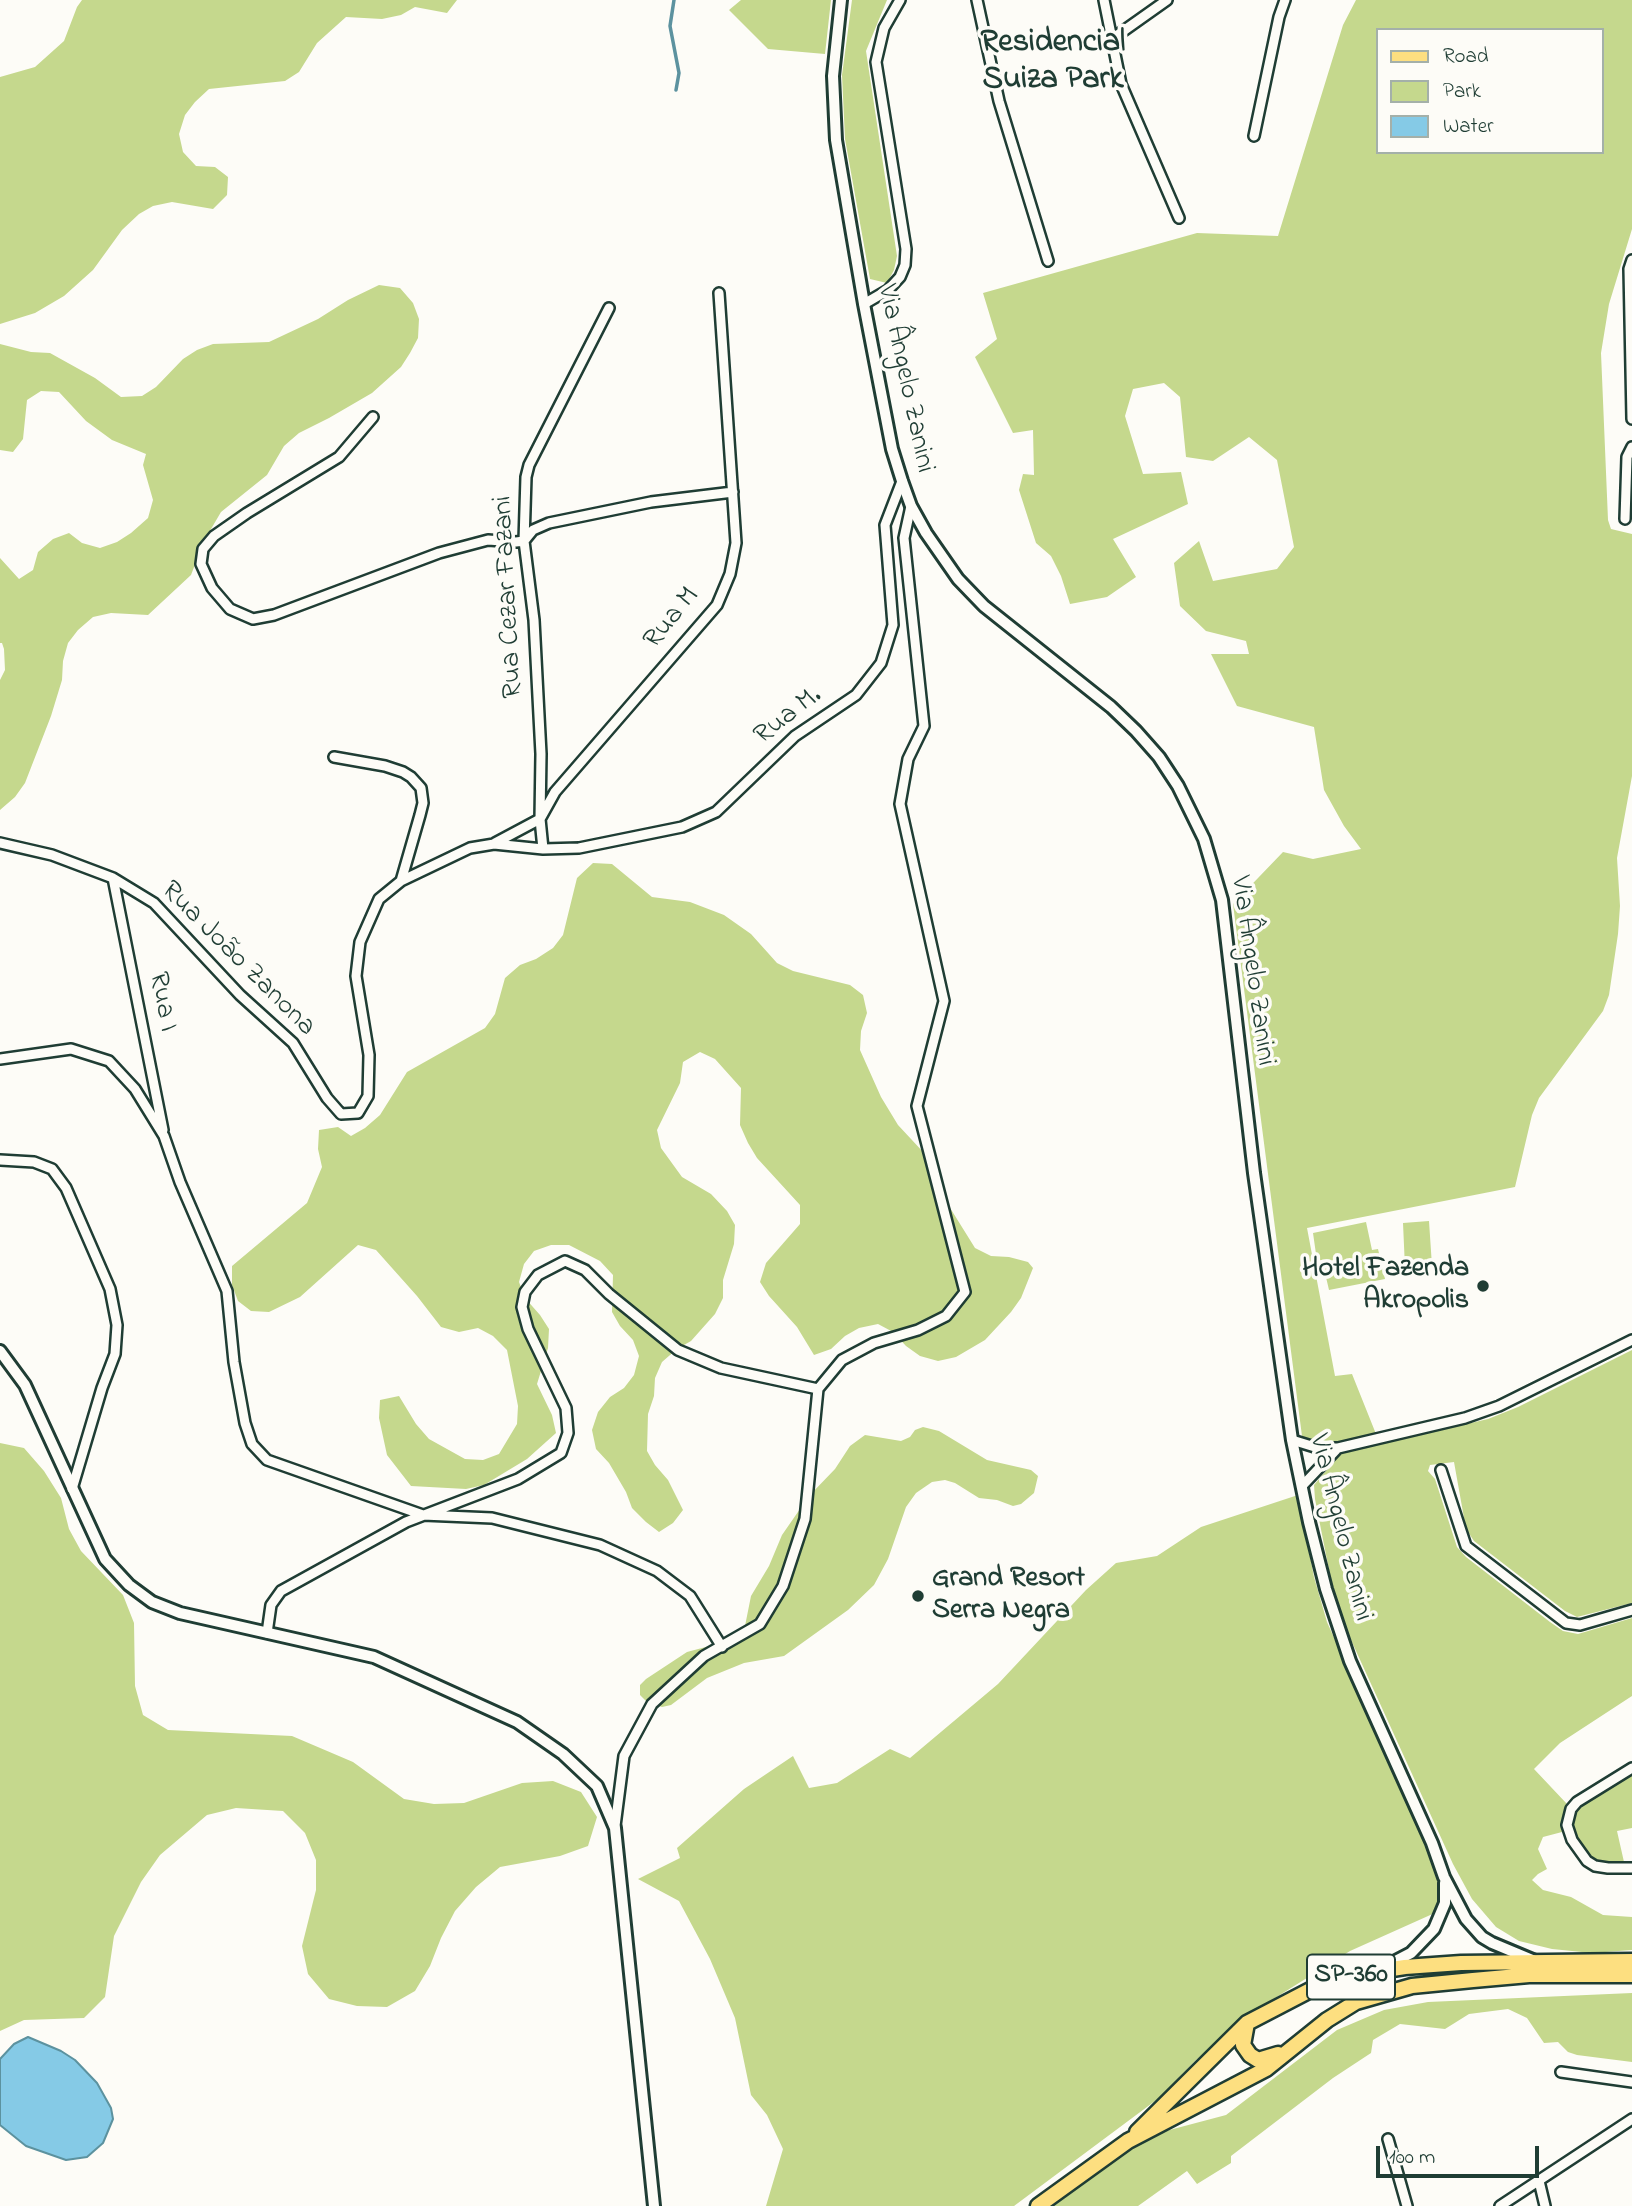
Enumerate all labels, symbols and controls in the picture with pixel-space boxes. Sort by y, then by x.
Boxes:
district label: Residencial Suiza Park [981,26,1125,101]
legend [1376,28,1604,154]
text: Road [1443,42,1489,72]
text: Park [1443,77,1481,107]
text: Water [1443,112,1494,142]
street label: Via Ângelo Zanini [868,282,940,476]
street label: Rua Cezar Fazani [488,495,532,699]
street label: Rua M [638,581,708,657]
street label: Rua M. [749,680,829,754]
street label: Via Ângelo Zanini [1221,874,1281,1068]
street label: Rua João Zanona [152,875,322,1045]
street label: Rua I [139,969,183,1035]
place label: Hotel Fazenda Akropolis [1302,1253,1469,1319]
marker: Hotel Fazenda Akropolis [1475,1278,1491,1294]
street label: Via Ângelo Zanini [1300,1431,1378,1625]
place label: Grand Resort Serra Negra [932,1563,1085,1629]
marker: Grand Resort Serra Negra [910,1588,926,1604]
road number: SP-360 [1307,1954,1395,2000]
scale bar [1380,2132,1543,2176]
text: 100 m [1389,2143,1435,2173]

